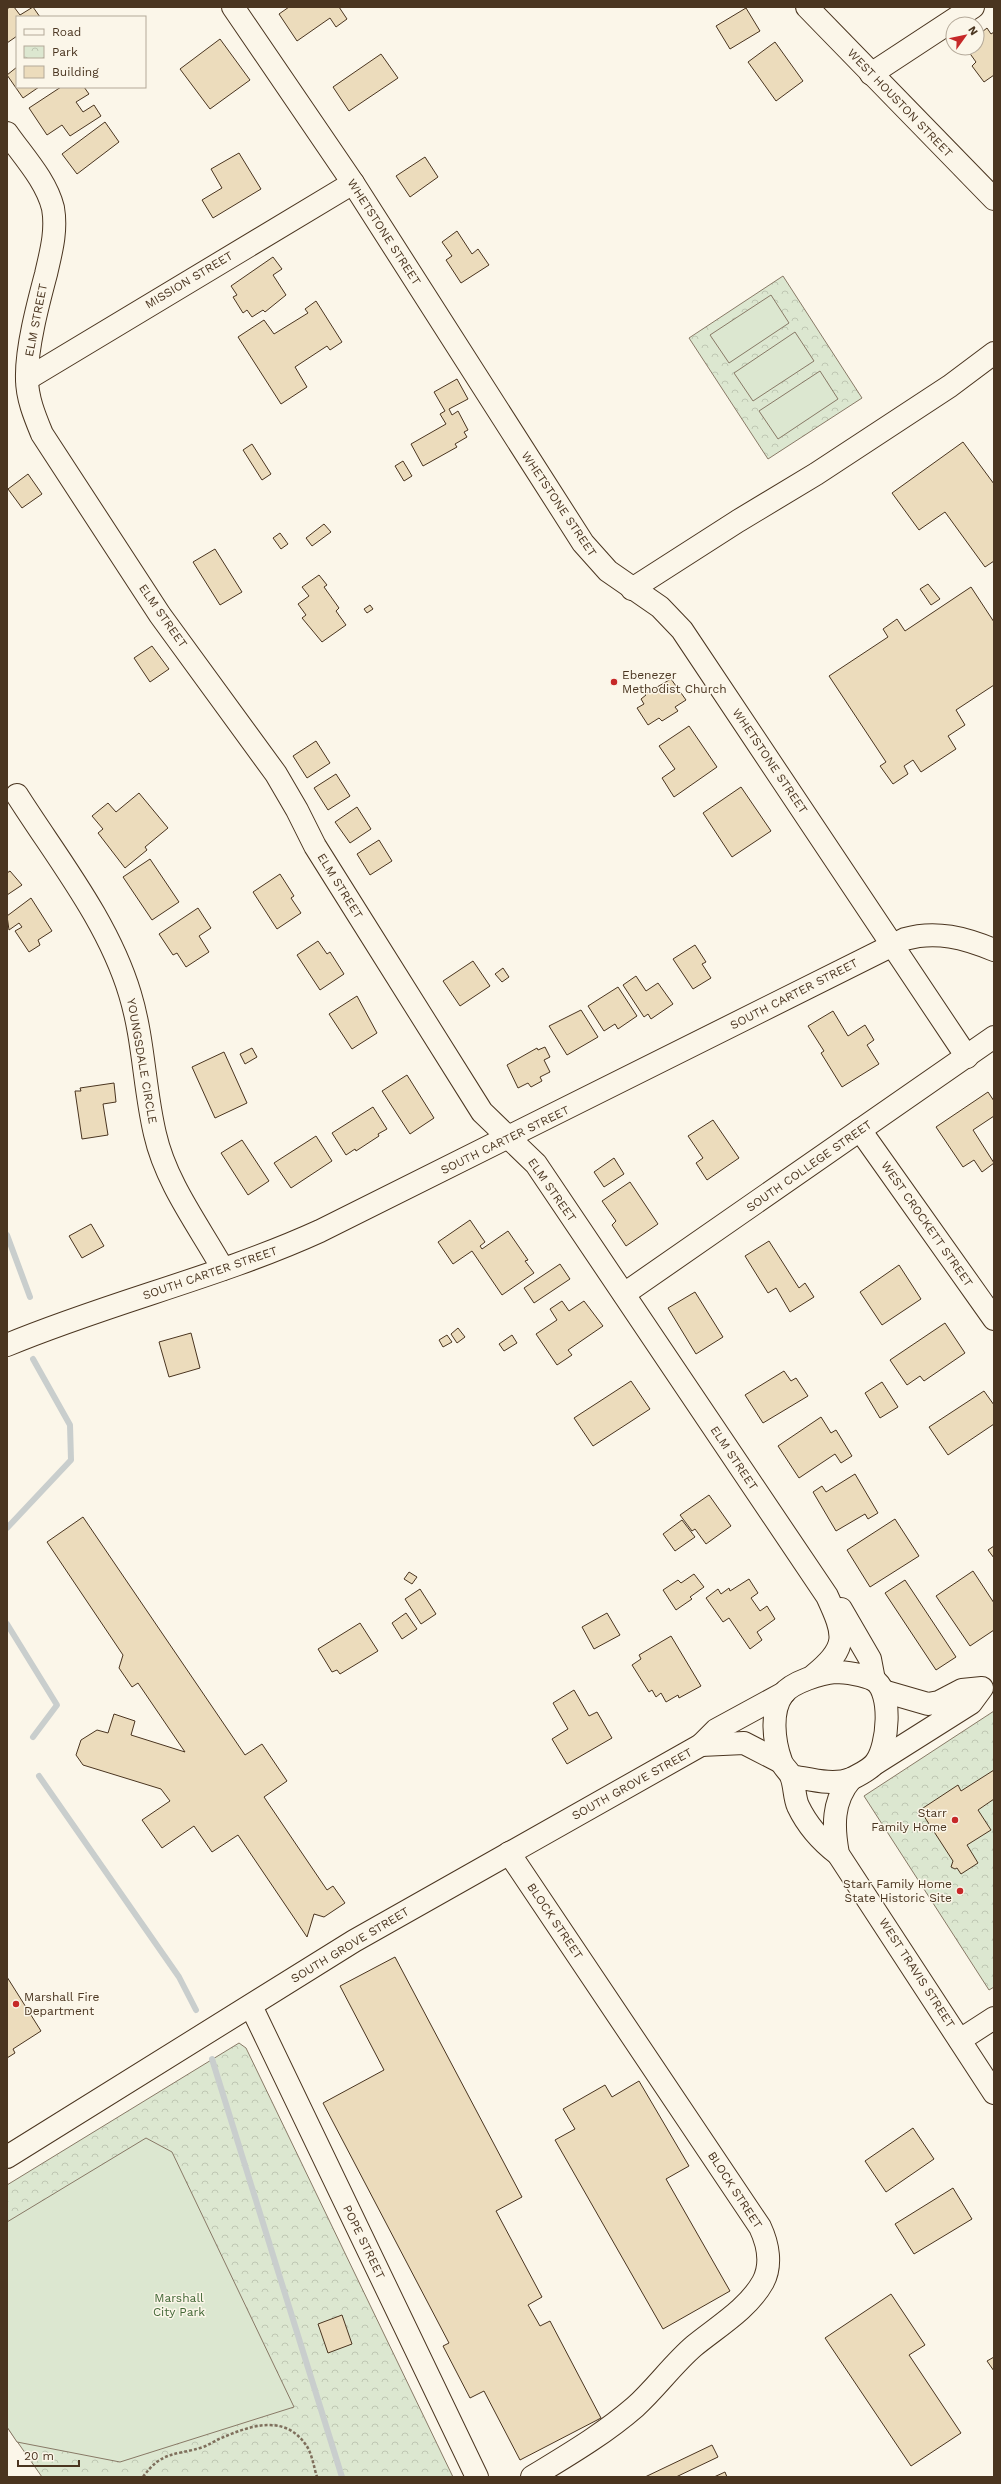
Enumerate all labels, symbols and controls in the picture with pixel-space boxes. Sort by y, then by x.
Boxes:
legend [16,16,146,88]
north arrow [945,16,985,56]
text: N [965,24,981,38]
text: Road [52,25,81,39]
text: Park [52,45,78,59]
street label: WEST HOUSTON STREET [845,46,955,160]
text: Building [52,65,99,79]
street label: WHETSTONE STREET [344,176,424,288]
street label: MISSION STREET [143,248,235,312]
street label: ELM STREET [22,282,50,358]
street label: WHETSTONE STREET [519,449,599,559]
street label: ELM STREET [136,582,190,650]
place label: Ebenezer Methodist Church [622,668,727,696]
marker: Ebenezer Methodist Church [609,677,619,687]
street label: WHETSTONE STREET [730,706,810,816]
street label: ELM STREET [314,851,366,921]
street label: SOUTH CARTER STREET [728,956,860,1032]
street label: YOUNGSDALE CIRCLE [124,997,160,1125]
street label: SOUTH CARTER STREET [438,1103,572,1177]
street label: SOUTH COLLEGE STREET [744,1117,874,1215]
street label: ELM STREET [525,1156,579,1224]
street label: WEST CROCKETT STREET [878,1159,976,1289]
street label: SOUTH CARTER STREET [141,1243,279,1303]
street label: ELM STREET [707,1423,761,1493]
street label: SOUTH GROVE STREET [569,1745,695,1823]
place label: Starr Family Home [871,1806,947,1834]
marker: Starr Family Home [950,1815,960,1825]
place label: Starr Family Home State Historic Site [843,1877,952,1905]
street label: BLOCK STREET [524,1880,586,1962]
marker: Starr Family Home State Historic Site [955,1886,965,1896]
street label: SOUTH GROVE STREET [288,1904,412,1986]
street label: WEST TRAVIS STREET [876,1916,958,2030]
place label: Marshall Fire Department [24,1990,99,2018]
marker: Marshall Fire Department [11,1999,21,2009]
street label: BLOCK STREET [705,2149,765,2231]
street label: POPE STREET [340,2203,388,2281]
park label: Marshall City Park [153,2291,205,2319]
scale bar [18,2442,79,2468]
text: 20 m [24,2449,54,2463]

